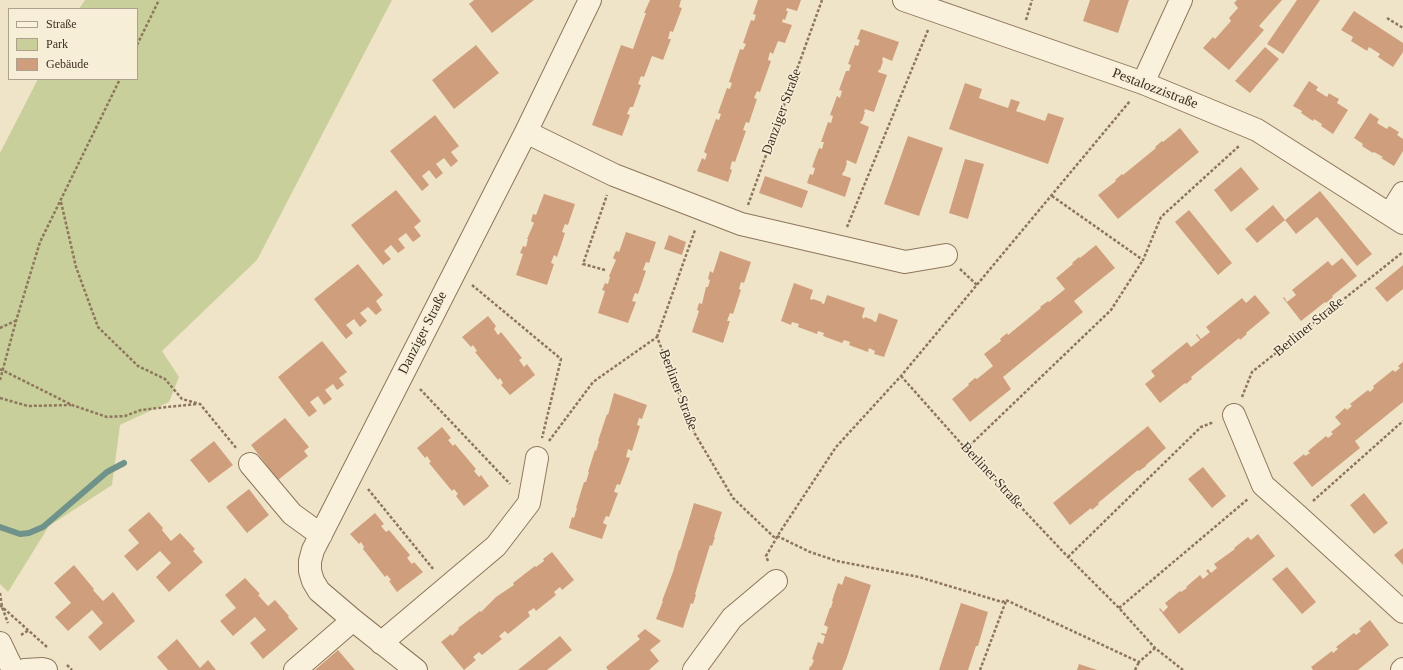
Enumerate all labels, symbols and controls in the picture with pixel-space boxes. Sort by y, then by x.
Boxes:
legend [8,8,138,80]
text: Straße [46,17,77,31]
text: Park [46,37,68,51]
text: Gebäude [46,57,89,71]
street label: Pestalozzistraße [1110,65,1200,113]
street label: Danziger Straße [759,67,805,157]
street label: Danziger Straße [395,289,451,377]
street label: Berliner Straße [1271,294,1347,360]
street label: Berliner Straße [655,347,701,433]
street label: Berliner Straße [957,439,1027,513]

